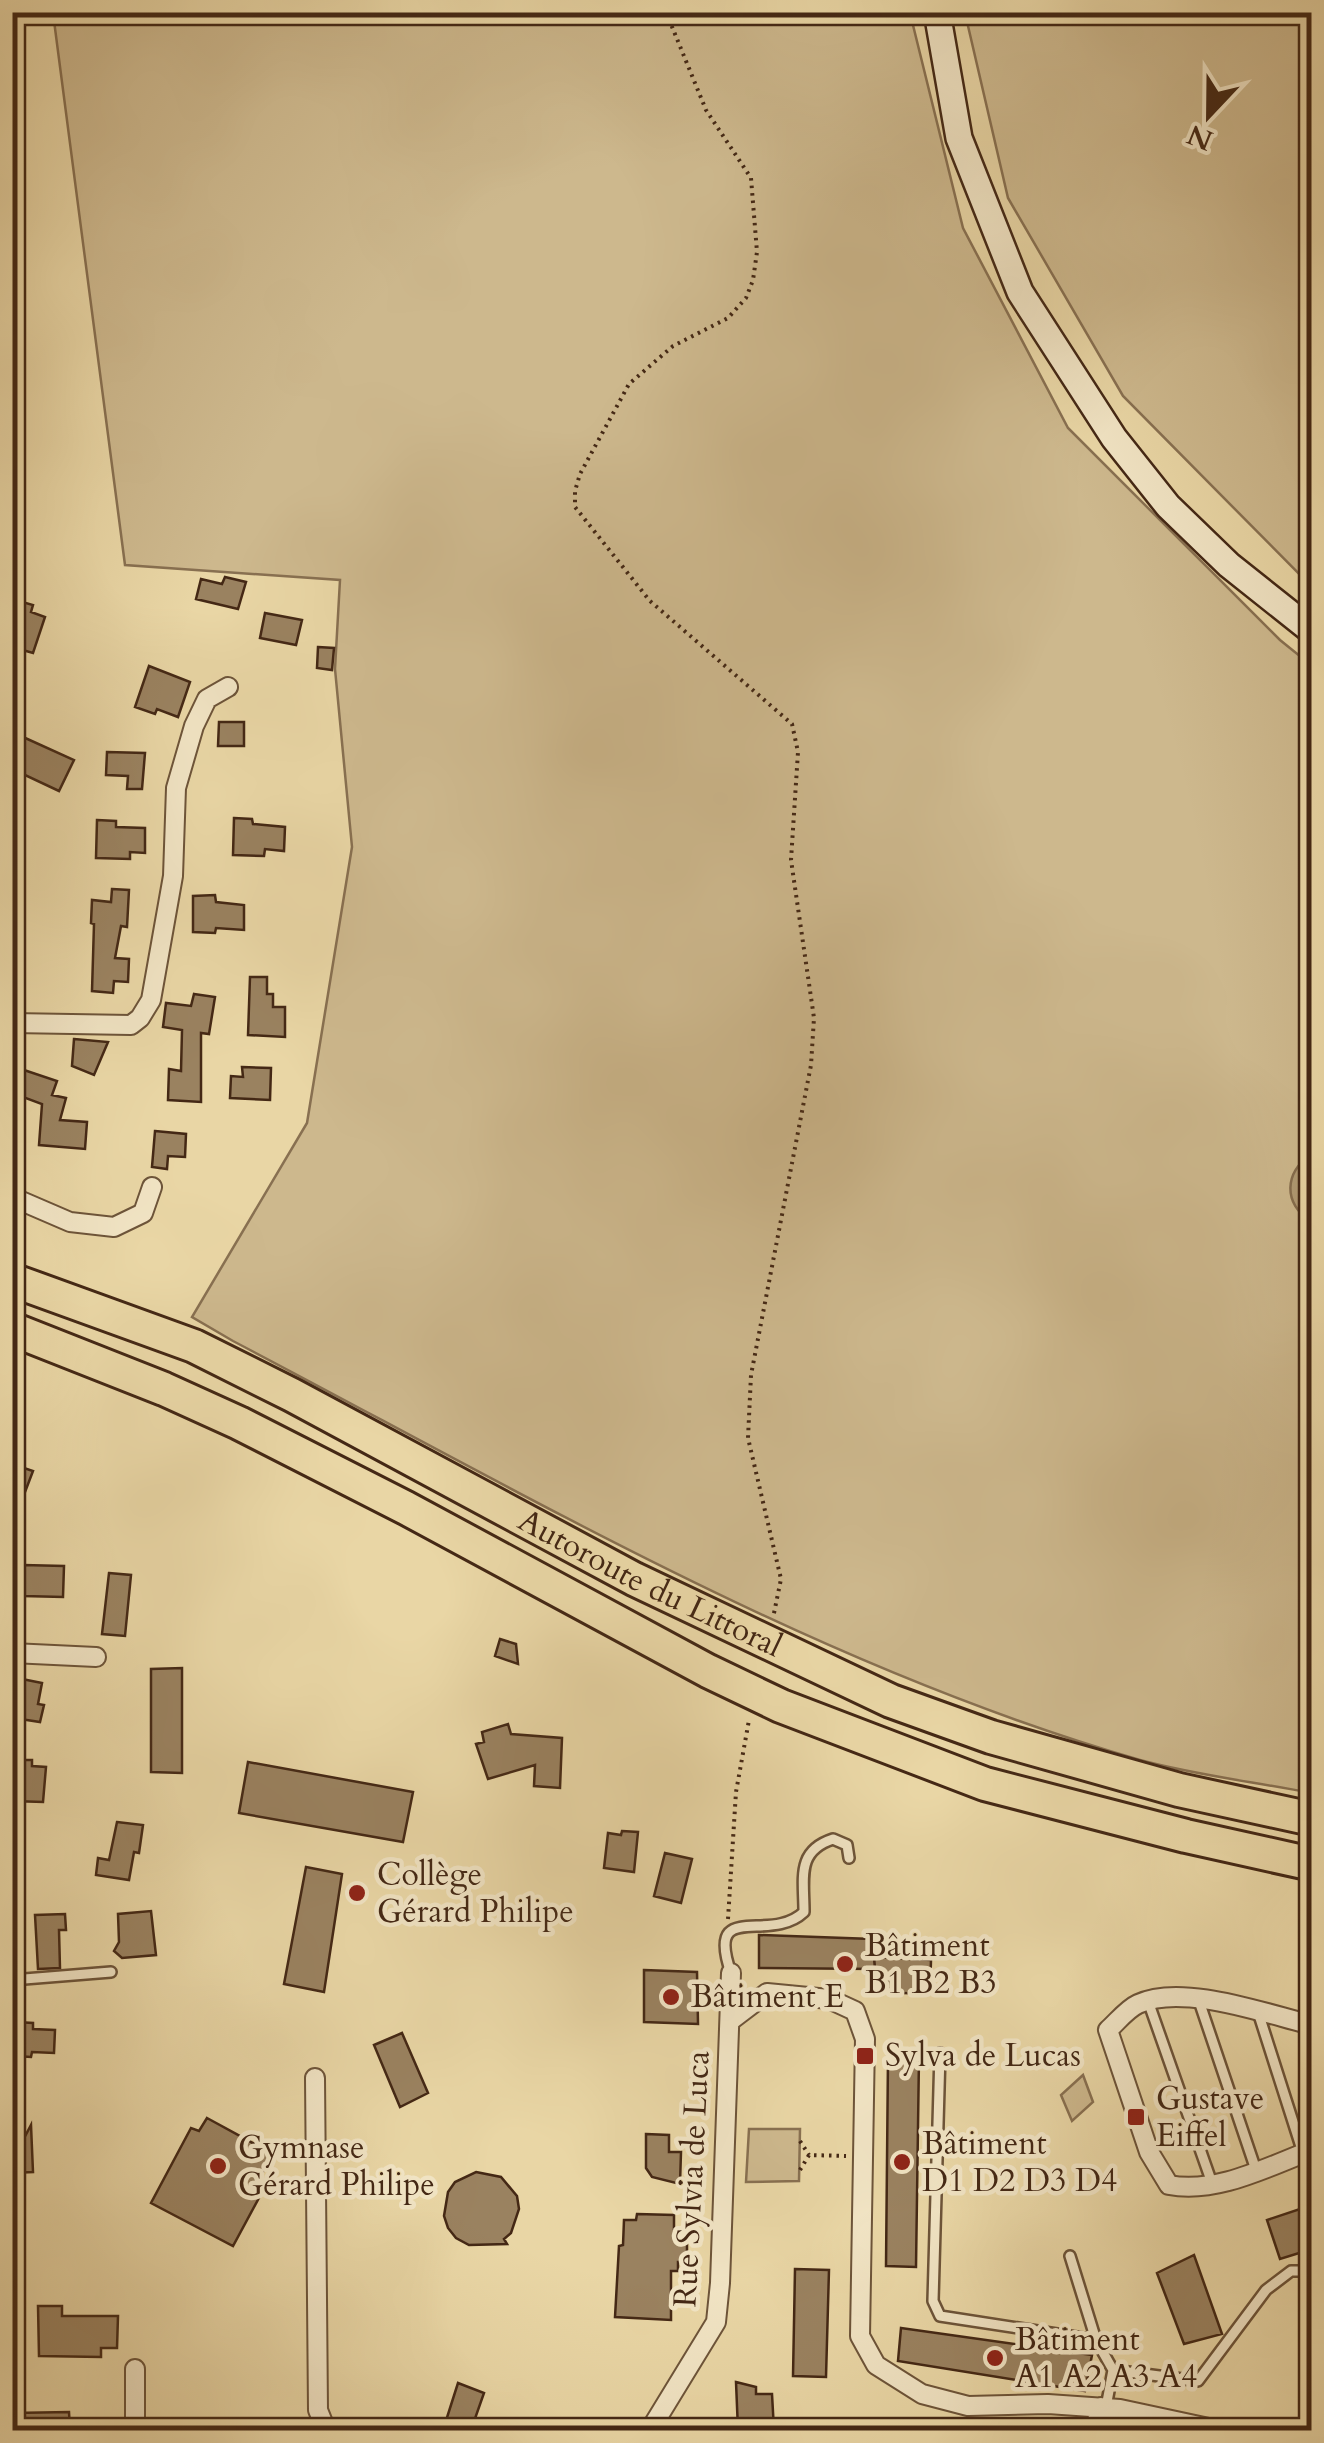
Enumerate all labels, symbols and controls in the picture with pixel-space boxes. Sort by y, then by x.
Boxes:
north arrow [1159,65,1259,165]
text: N [1182,115,1218,159]
street label: Autoroute du Littoral [510,1499,789,1668]
place label: Collège Gérard Philipe [377,1853,574,1934]
marker: Collège Gérard Philipe [346,1882,368,1904]
place label: Bâtiment B1 B2 B3 [865,1924,997,2005]
marker: Bâtiment B1 B2 B3 [834,1953,856,1975]
place label: Bâtiment E [691,1975,844,2019]
marker: Bâtiment E [660,1986,682,2008]
place label: Sylva de Lucas [885,2034,1081,2078]
marker: Sylva de Lucas [854,2045,876,2067]
street label: Rue Sylvia de Luca [663,2049,721,2308]
place label: Gustave Eiffel [1156,2077,1264,2158]
marker: Gustave Eiffel [1125,2106,1147,2128]
place label: Bâtiment D1 D2 D3 D4 [922,2122,1117,2203]
place label: Gymnase Gérard Philipe [238,2126,435,2207]
marker: Bâtiment D1 D2 D3 D4 [891,2151,913,2173]
marker: Gymnase Gérard Philipe [207,2155,229,2177]
place label: Bâtiment A1 A2 A3 A4 [1015,2318,1197,2399]
marker: Bâtiment A1 A2 A3 A4 [984,2347,1006,2369]

